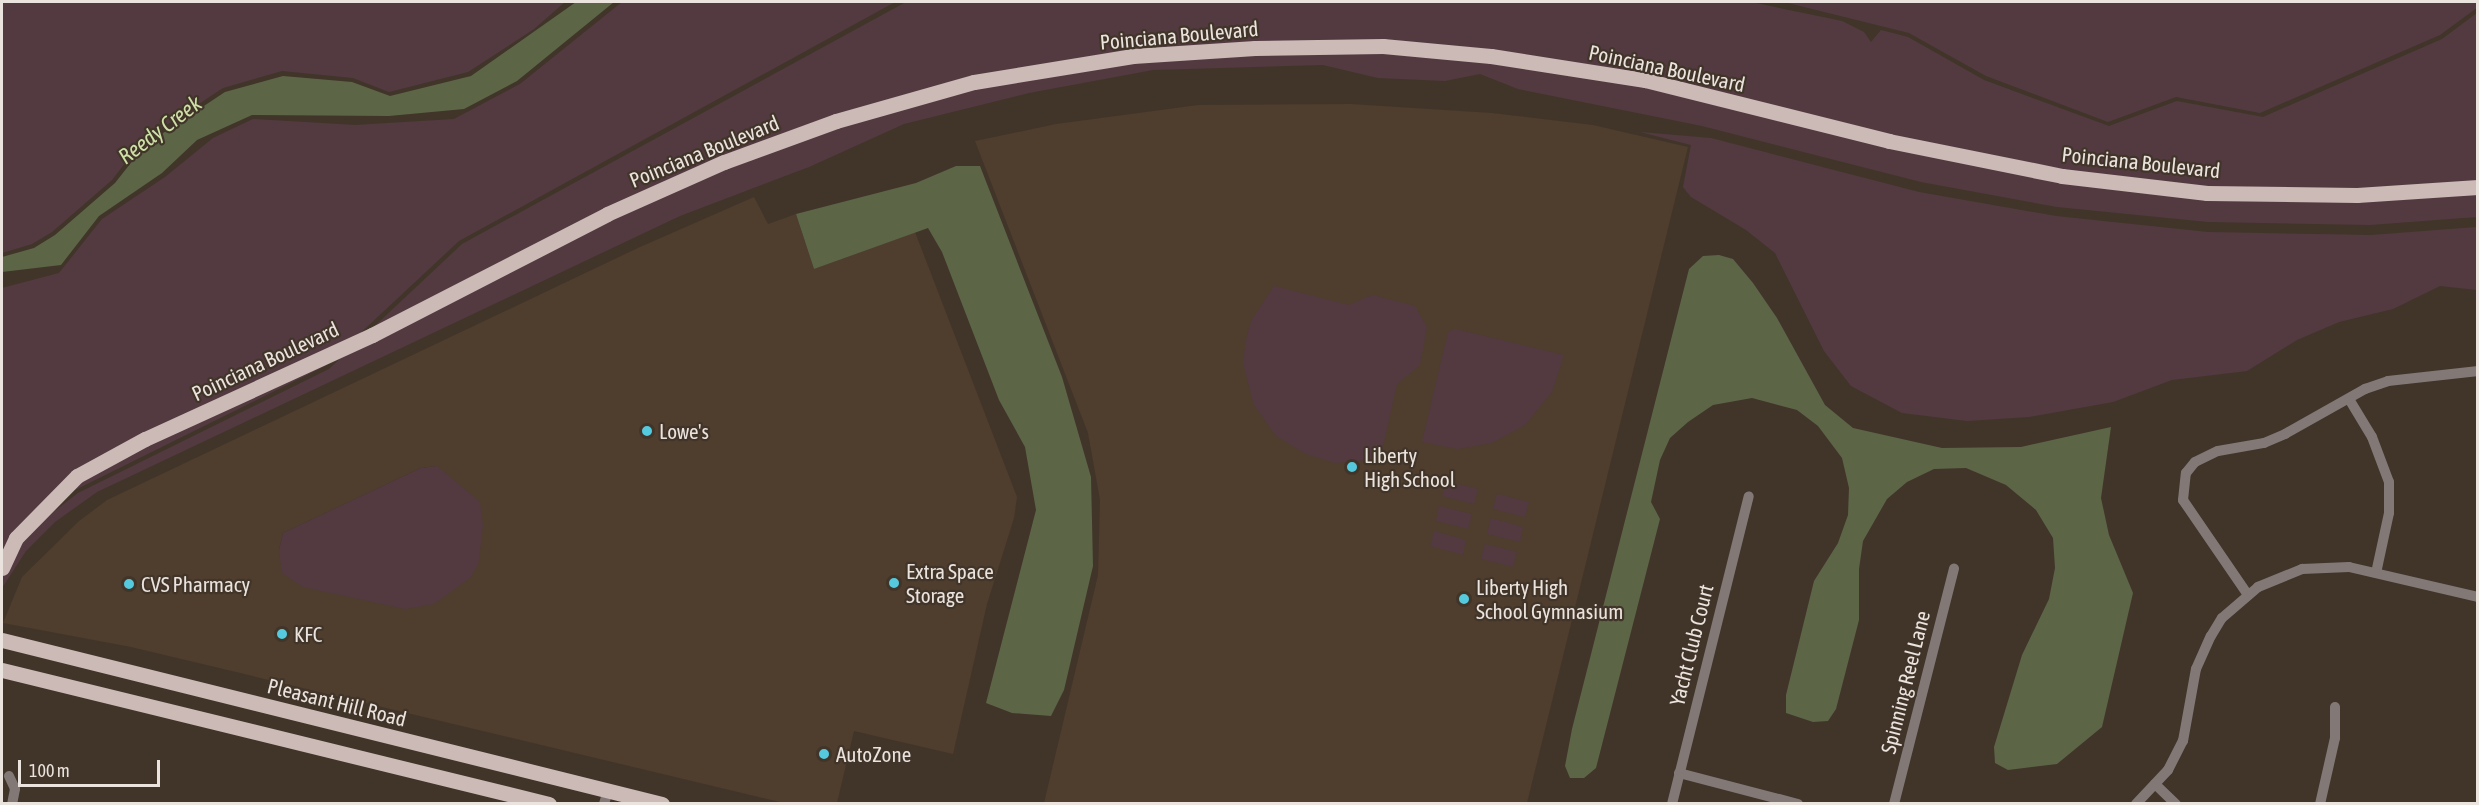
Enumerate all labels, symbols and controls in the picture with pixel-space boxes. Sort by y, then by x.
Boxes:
street label: Poinciana Boulevard [1099,16,1259,54]
street label: Poinciana Boulevard [1587,39,1747,97]
water label: Reedy Creek [113,90,207,170]
street label: Poinciana Boulevard [625,110,783,192]
street label: Poinciana Boulevard [2061,141,2221,183]
street label: Poinciana Boulevard [188,316,342,406]
place label: Lowe's [659,418,709,444]
marker: Lowe's [640,424,654,438]
place label: Liberty High School [1364,442,1455,492]
marker: Liberty High School [1345,460,1359,474]
place label: Extra Space Storage [906,558,994,608]
place label: CVS Pharmacy [141,571,250,597]
place label: Liberty High School Gymnasium [1476,574,1623,624]
marker: Extra Space Storage [887,576,901,590]
marker: CVS Pharmacy [122,577,136,591]
street label: Yacht Club Court [1664,582,1718,708]
marker: Liberty High School Gymnasium [1457,592,1471,606]
street label: Spinning Reel Lane [1875,608,1935,756]
place label: KFC [294,621,322,647]
marker: KFC [275,627,289,641]
street label: Pleasant Hill Road [265,673,409,731]
place label: AutoZone [836,741,911,767]
marker: AutoZone [817,747,831,761]
scale bar [21,748,164,786]
text: 100 m [29,760,70,781]

